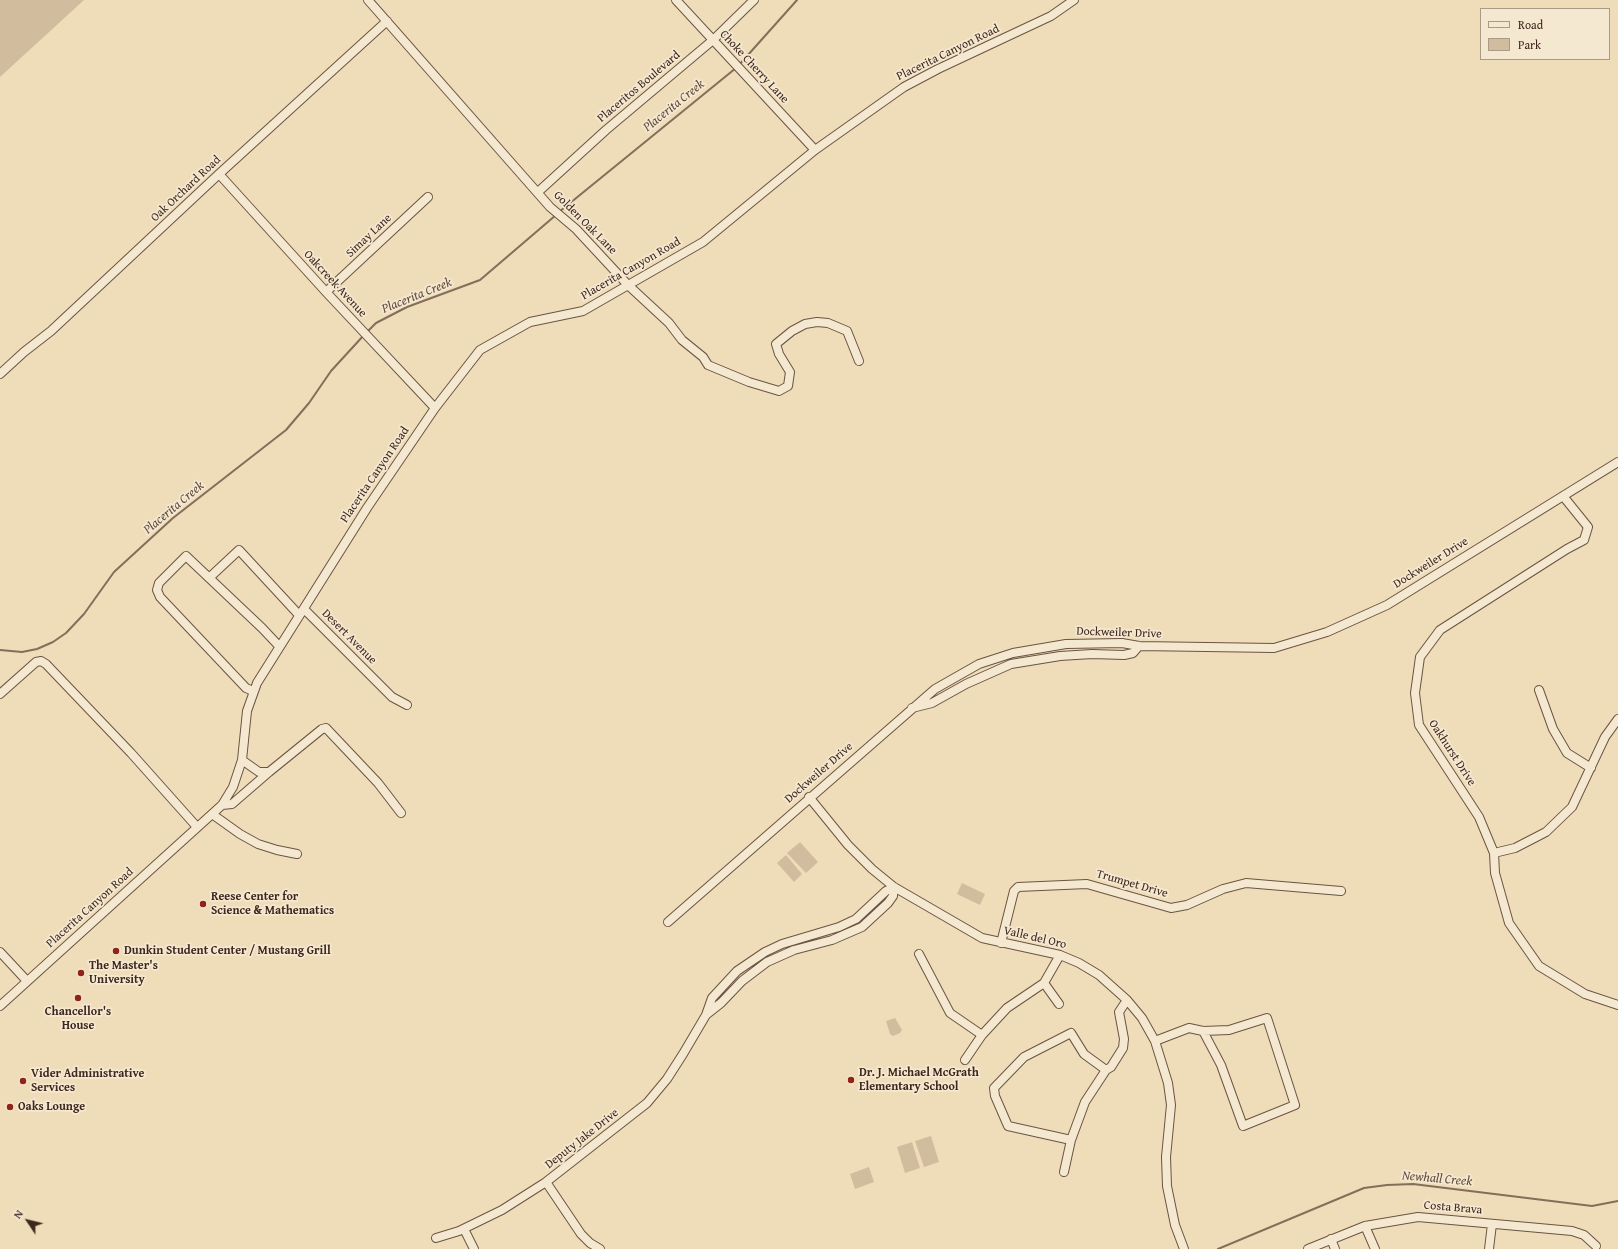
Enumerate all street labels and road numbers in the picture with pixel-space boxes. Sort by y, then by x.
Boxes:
street label: Placerita Canyon Road [894,22,1002,84]
street label: Choke Cherry Lane [716,27,792,107]
street label: Placeritos Boulevard [595,48,683,126]
street label: Oak Orchard Road [148,153,224,225]
street label: Golden Oak Lane [550,188,620,258]
street label: Simay Lane [343,211,395,261]
street label: Placerita Canyon Road [579,235,683,303]
street label: Oakcreek Avenue [300,248,370,320]
street label: Placerita Canyon Road [338,424,412,526]
street label: Dockweiler Drive [1391,534,1471,592]
street label: Desert Avenue [318,606,380,668]
street label: Dockweiler Drive [1076,624,1162,642]
street label: Oakhurst Drive [1425,717,1479,789]
street label: Dockweiler Drive [782,740,856,806]
street label: Placerita Canyon Road [43,865,137,951]
street label: Trumpet Drive [1095,867,1169,901]
street label: Valle del Oro [1002,924,1068,952]
street label: Deputy Jake Drive [542,1106,622,1172]
street label: Costa Brava [1423,1198,1483,1218]

